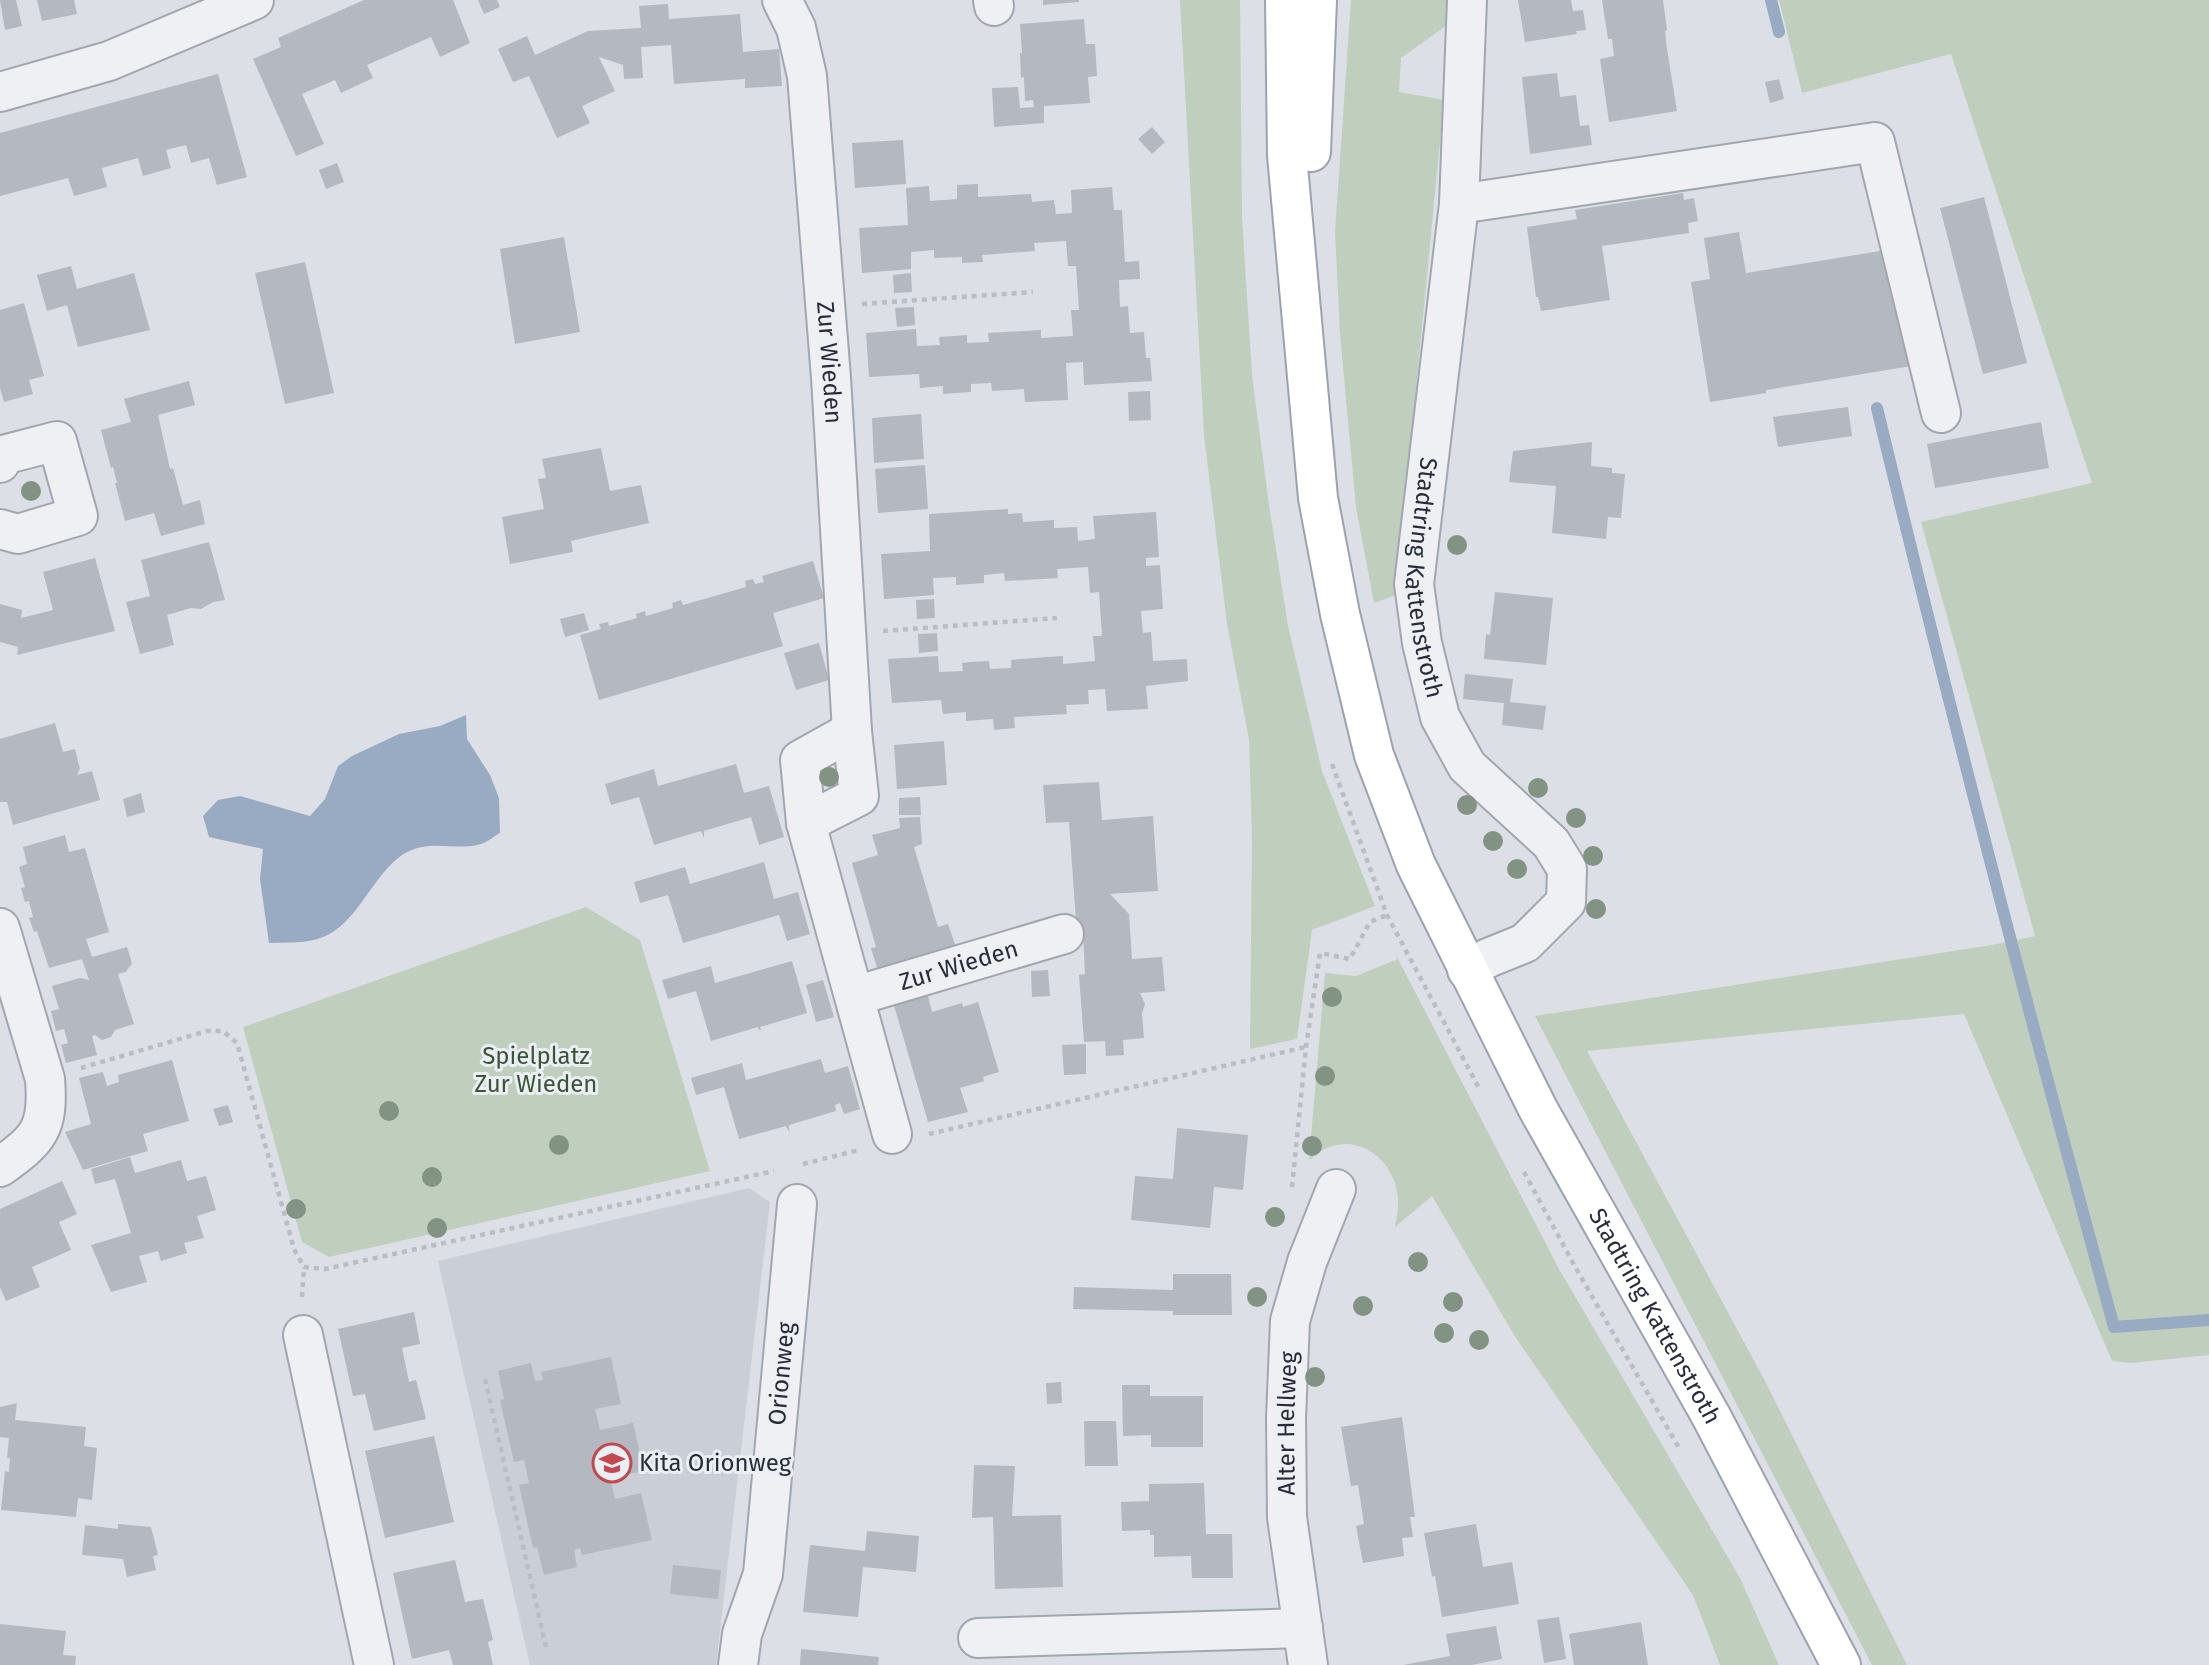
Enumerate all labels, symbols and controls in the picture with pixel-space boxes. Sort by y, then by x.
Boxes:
street label: Zur Wieden [811,300,848,425]
street label: Stadtring Kattenstroth [1399,456,1449,701]
street label: Zur Wieden [896,934,1021,996]
park label: Spielplatz Zur Wieden [475,1042,597,1098]
street label: Stadtring Kattenstroth [1583,1204,1727,1429]
street label: Orionweg [763,1320,800,1427]
street label: Alter Hellweg [1272,1350,1303,1496]
school or university icon: Kita Orionweg [591,1442,633,1484]
place label: Kita Orionweg [639,1449,792,1477]

